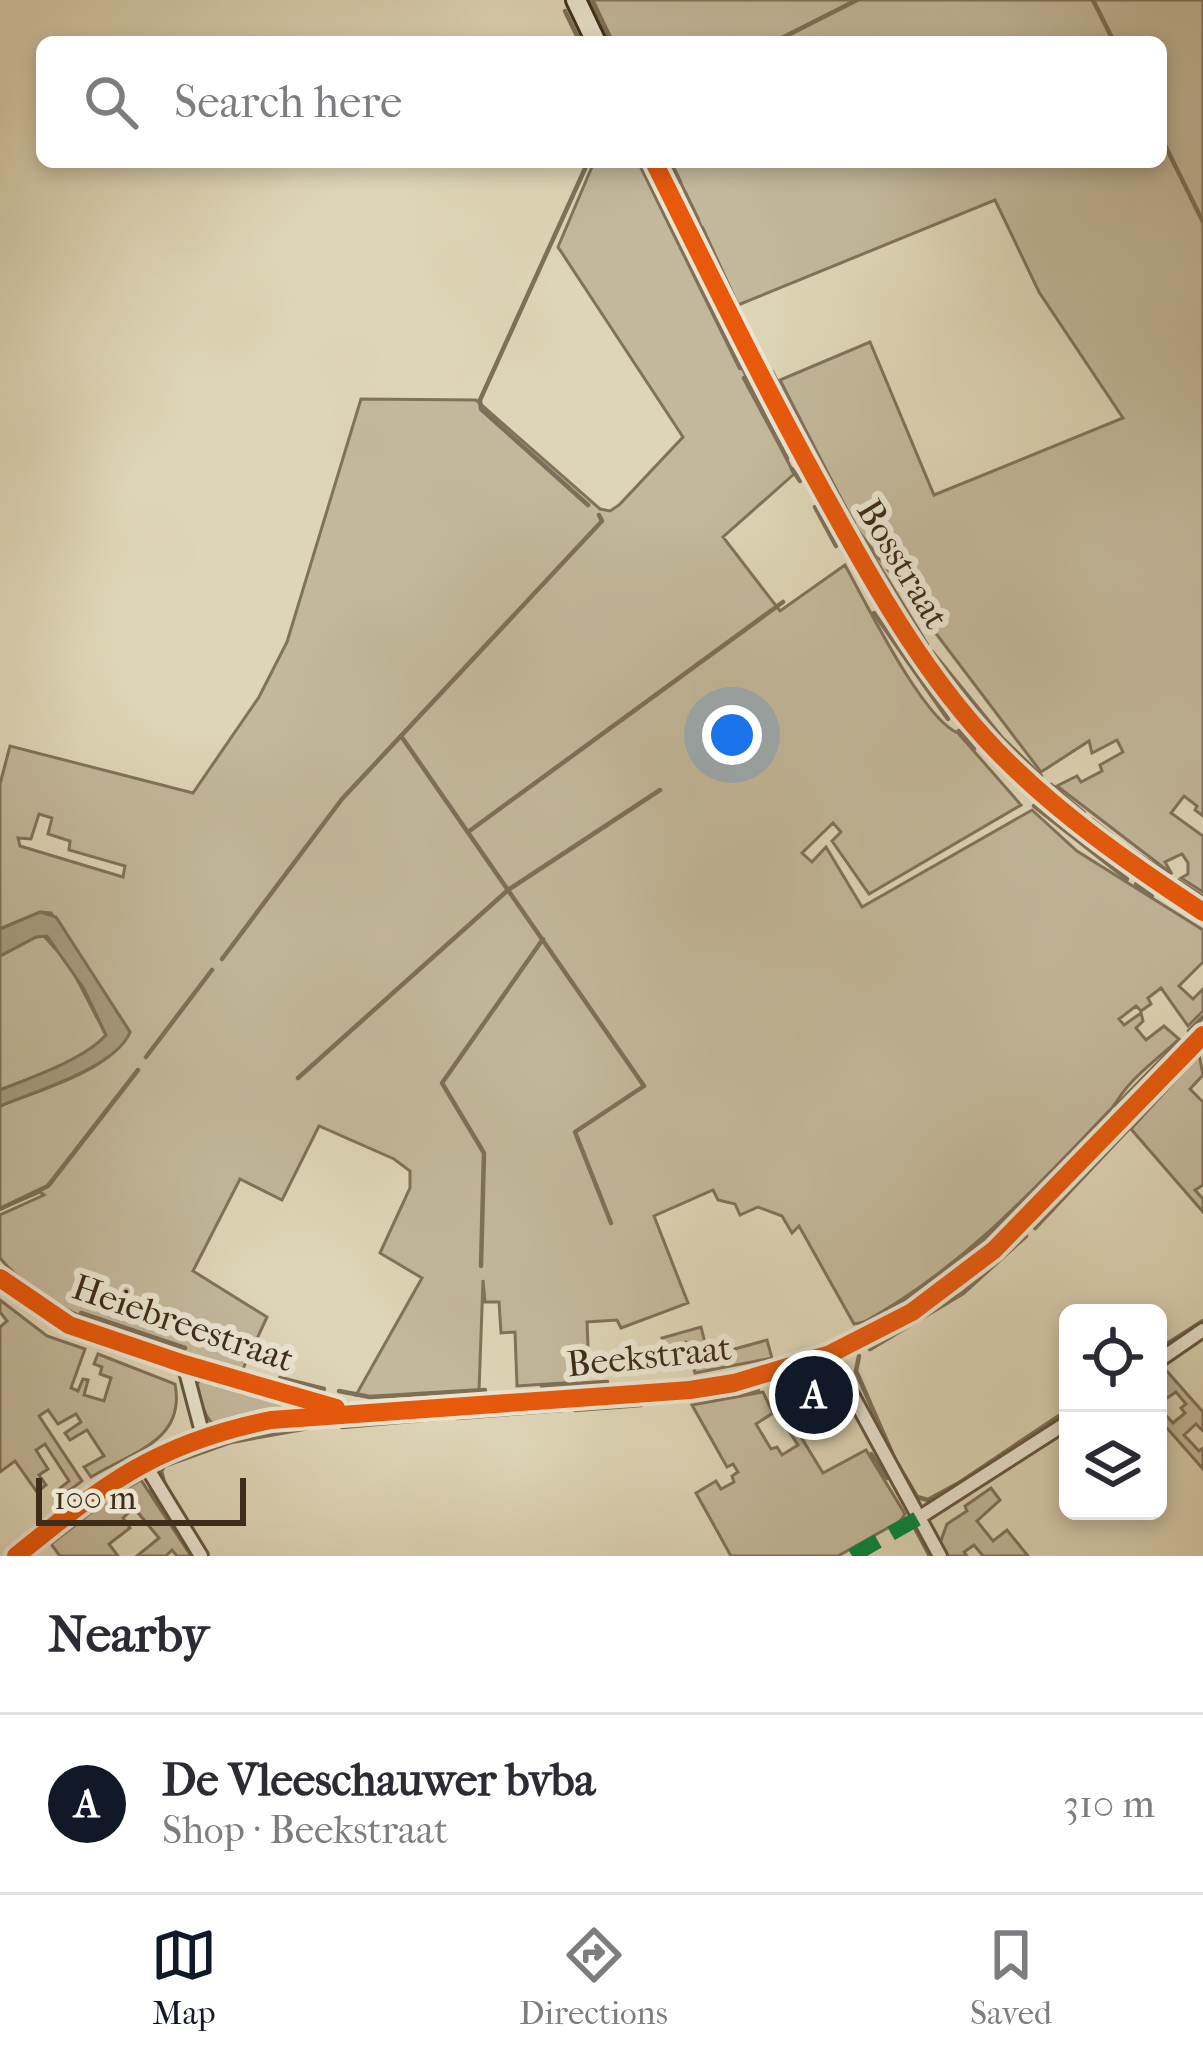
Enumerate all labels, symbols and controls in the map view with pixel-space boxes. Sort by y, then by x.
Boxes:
search box [36,36,1167,168]
icon: search [78,69,144,135]
text: Search here [174,76,402,129]
street label: Bosstraat [848,492,958,636]
your location [702,705,762,765]
street label: Heiebreestraat [67,1266,299,1380]
map controls [1059,1304,1167,1520]
button: locate [1059,1304,1167,1412]
street label: Beekstraat [565,1326,733,1386]
pin: A [775,1350,853,1440]
button: layers [1059,1412,1167,1520]
scale bar [36,1472,246,1525]
text: 100 m [54,1479,137,1518]
text: Nearby [48,1604,209,1664]
text: De Vleeschauwer bvba [162,1754,595,1807]
text: A [74,1781,100,1827]
text: 310 m [1063,1781,1155,1827]
text: Shop · Beekstraat [162,1807,448,1853]
tab: Map [151,1922,217,2033]
tab: Directions [519,1922,668,2033]
tab: Saved [970,1922,1052,2033]

